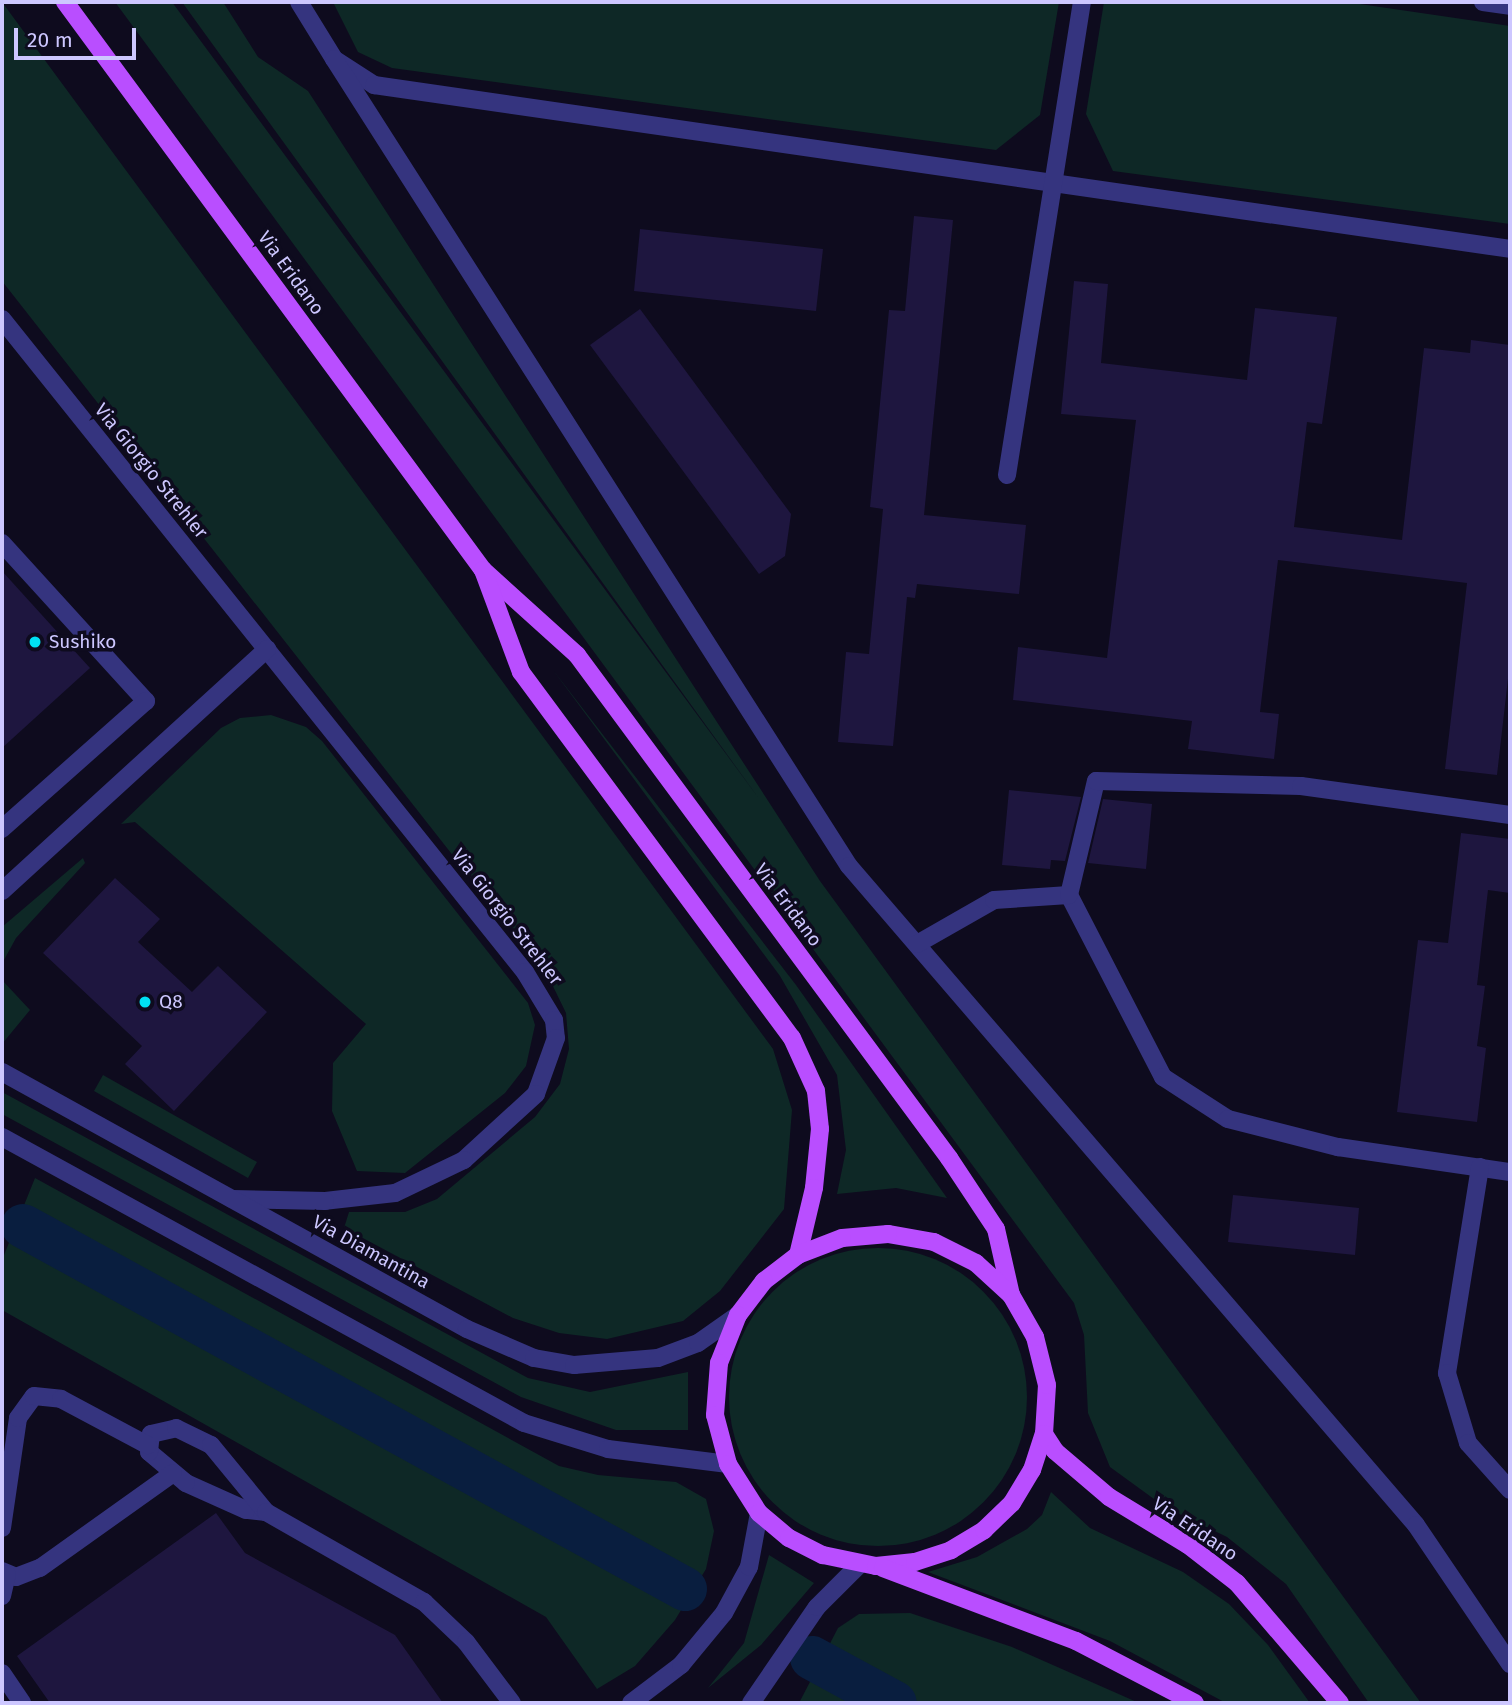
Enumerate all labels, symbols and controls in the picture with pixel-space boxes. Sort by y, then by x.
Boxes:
scale bar [18,14,140,58]
text: 20 m [27,27,73,53]
street label: Via Eridano [253,227,329,319]
street label: Via Giorgio Strehler [90,399,212,543]
place label: Sushiko [49,631,116,653]
marker: Sushiko [27,634,43,650]
street label: Via Giorgio Strehler [447,844,567,990]
street label: Via Eridano [749,859,827,951]
place label: Q8 [159,991,183,1013]
marker: Q8 [137,994,153,1010]
street label: Via Diamantina [308,1210,434,1294]
street label: Via Eridano [1148,1492,1242,1566]

